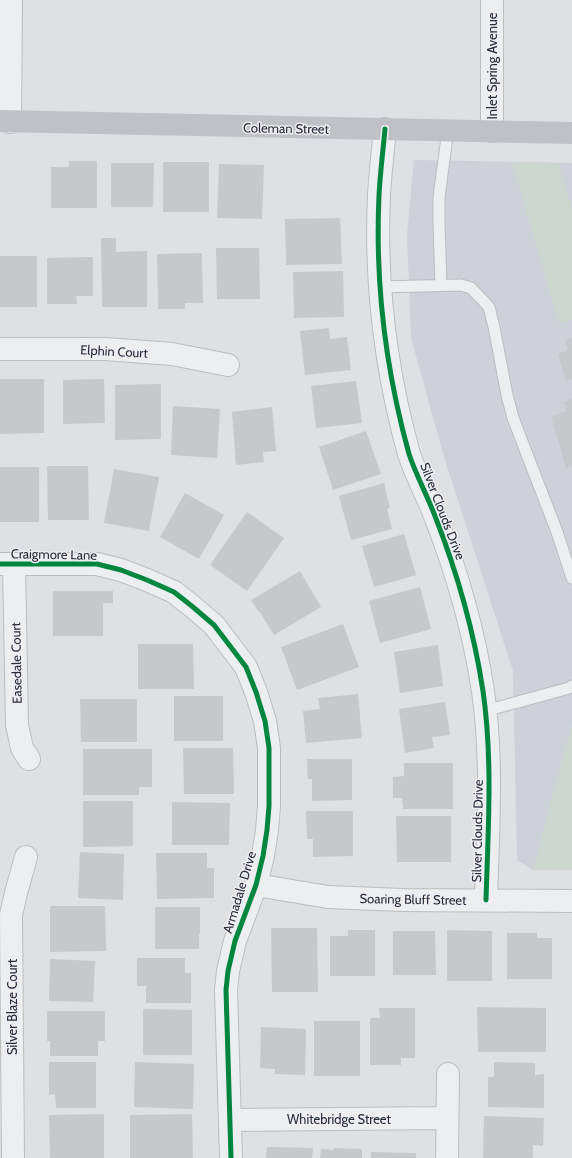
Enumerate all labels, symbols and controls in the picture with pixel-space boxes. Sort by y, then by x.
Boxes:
street label: Inlet Spring Avenue [484,12,500,119]
street label: Coleman Street [243,119,330,137]
street label: Elphin Court [80,341,149,361]
street label: Silver Clouds Drive [417,460,469,562]
street label: Craigmore Lane [11,545,98,563]
street label: Easedale Court [7,621,25,704]
street label: Silver Clouds Drive [468,779,486,883]
street label: Armadale Drive [219,849,259,935]
street label: Soaring Bluff Street [359,890,467,908]
street label: Silver Blaze Court [4,958,20,1055]
street label: Whitebridge Street [287,1111,392,1127]

